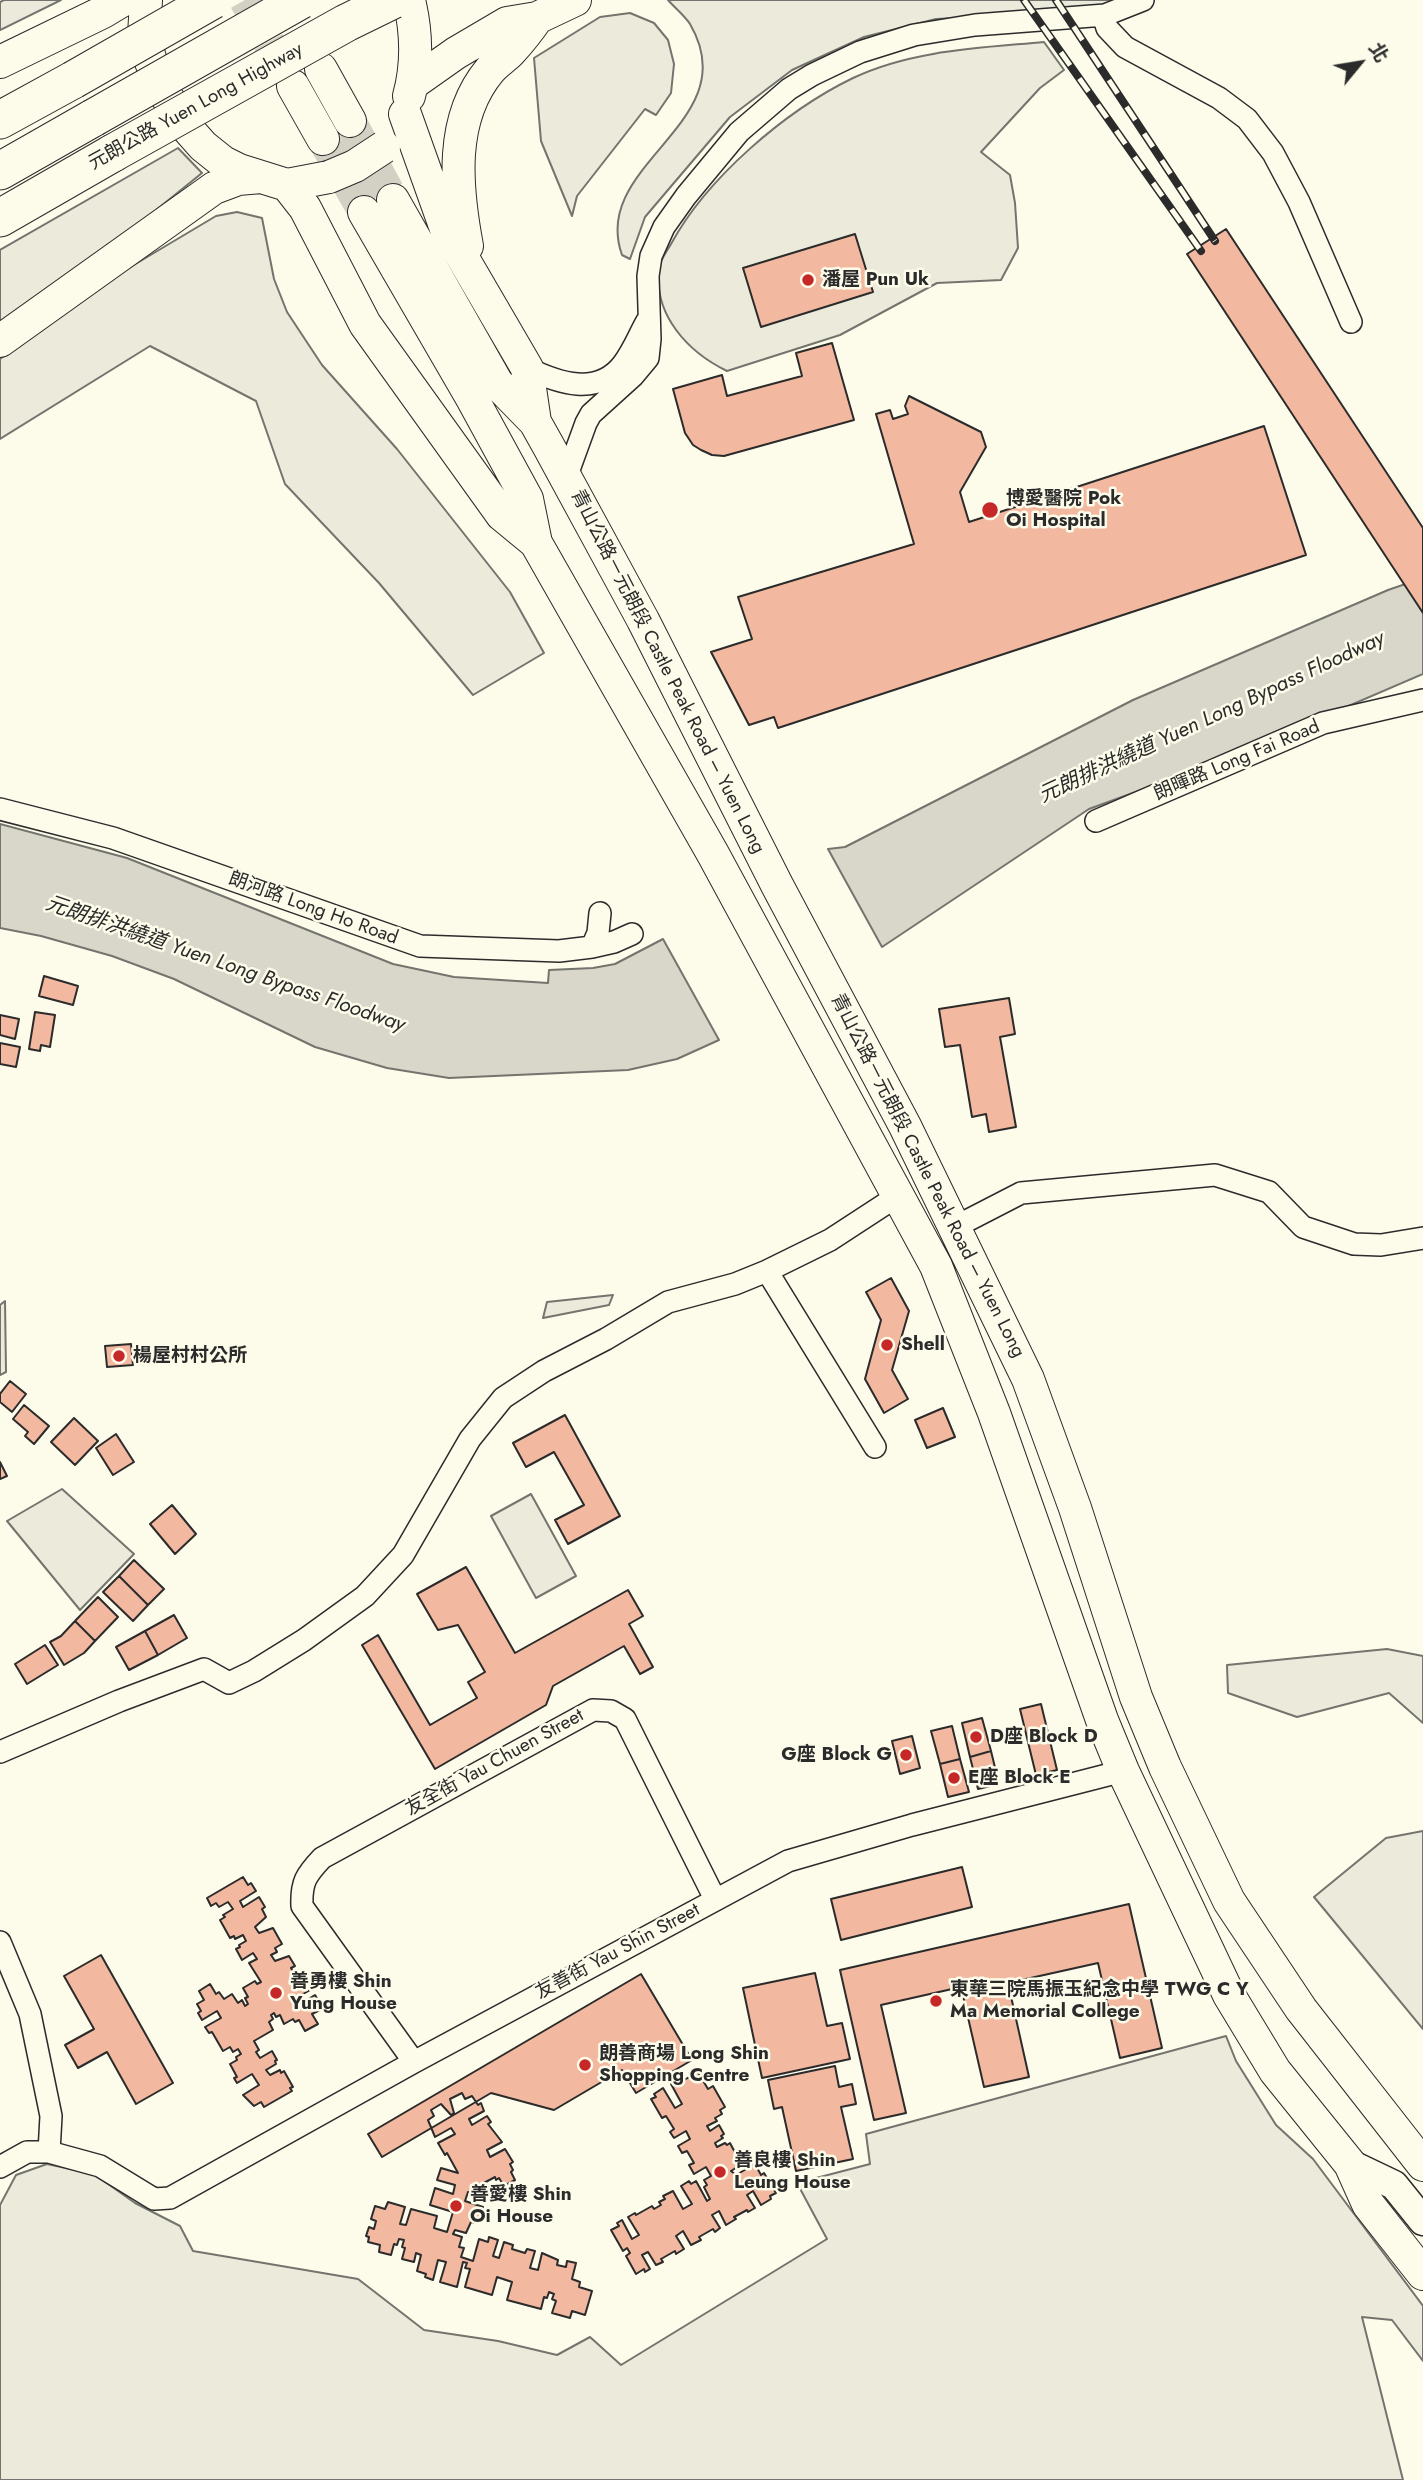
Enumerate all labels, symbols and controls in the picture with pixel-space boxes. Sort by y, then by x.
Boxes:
north arrow [1325,28,1395,98]
text: 北 [1362,37,1395,67]
street label: 元朗公路 Yuen Long Highway [85,39,307,175]
place label: 潘屋 Pun Uk [822,269,929,291]
marker: 潘屋 Pun Uk [800,272,816,288]
street label: 青山公路－元朗段 Castle Peak Road – Yuen Long [565,486,769,858]
place label: 博愛醫院 Pok Oi Hospital [1006,488,1121,532]
marker: 博愛醫院 Pok Oi Hospital [980,500,1000,520]
water label: 元朗排洪繞道 Yuen Long Bypass Floodway [1035,627,1389,809]
street label: 朗暉路 Long Fai Road [1151,716,1323,806]
street label: 朗河路 Long Ho Road [225,868,401,950]
water label: 元朗排洪繞道 Yuen Long Bypass Floodway [42,891,408,1039]
street label: 青山公路－元朗段 Castle Peak Road – Yuen Long [825,990,1029,1362]
place label: Shell [901,1334,945,1356]
marker: Shell [879,1337,895,1353]
place label: 楊屋村村公所 [133,1345,247,1367]
marker: 楊屋村村公所 [111,1348,127,1364]
street label: 友全街 Yau Chuen Street [402,1705,588,1821]
place label: D座 Block D [990,1726,1098,1748]
marker: D座 Block D [968,1729,984,1745]
place label: G座 Block G [781,1744,892,1766]
marker: G座 Block G [898,1747,914,1763]
place label: E座 Block E [968,1767,1071,1789]
marker: E座 Block E [946,1770,962,1786]
street label: 友善街 Yau Shin Street [532,1899,704,2005]
place label: 善勇樓 Shin Yung House [290,1971,397,2015]
place label: 東華三院馬振玉紀念中學 TWG C Y Ma Memorial College [950,1979,1249,2023]
marker: 善勇樓 Shin Yung House [268,1985,284,2001]
marker: 東華三院馬振玉紀念中學 TWG C Y Ma Memorial College [928,1993,944,2009]
place label: 朗善商場 Long Shin Shopping Centre [599,2043,769,2087]
marker: 朗善商場 Long Shin Shopping Centre [577,2057,593,2073]
place label: 善良樓 Shin Leung House [734,2150,851,2194]
marker: 善良樓 Shin Leung House [712,2164,728,2180]
place label: 善愛樓 Shin Oi House [470,2184,572,2228]
marker: 善愛樓 Shin Oi House [448,2198,464,2214]

